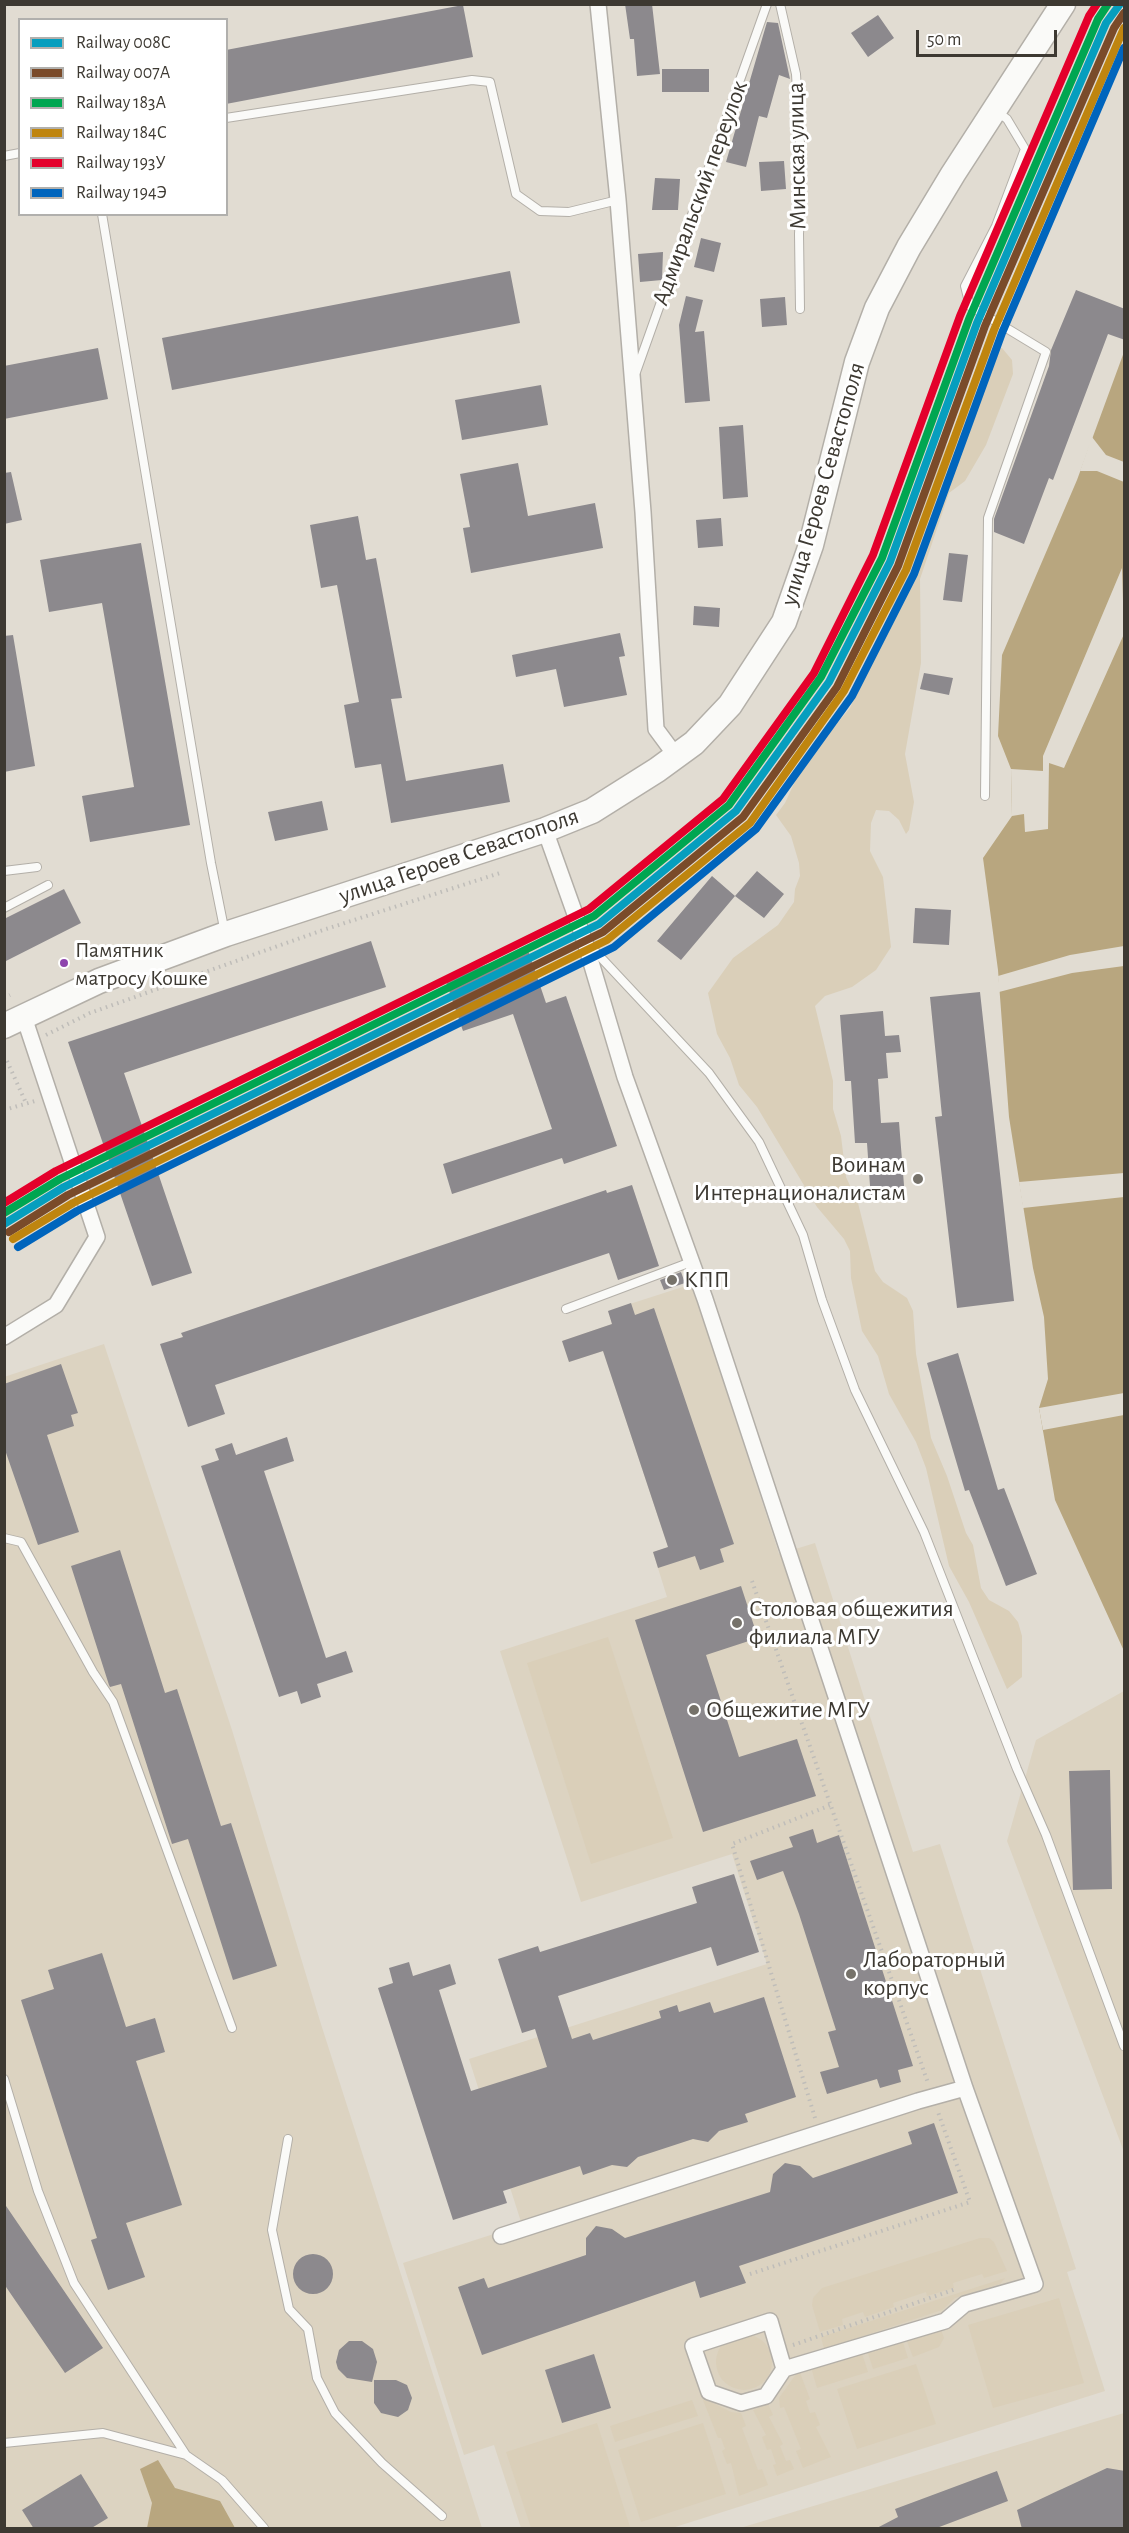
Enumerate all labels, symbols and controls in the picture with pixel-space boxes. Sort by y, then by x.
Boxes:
legend [18,18,228,216]
scale bar [919,18,1060,56]
text: 50 m [927,31,961,49]
text: Railway 008С [76,34,171,52]
text: Railway 007А [76,64,170,82]
street label: Адмиральский переулок [646,77,754,309]
street label: Минская улица [781,82,813,230]
text: Railway 183А [76,94,166,112]
text: Railway 184С [76,124,167,142]
text: Railway 193У [76,154,166,172]
text: Railway 194Э [76,184,167,202]
street label: улица Героев Севастополя [774,359,872,609]
street label: улица Героев Севастополя [335,801,583,911]
place label: Памятник матросу Кошке [75,937,208,988]
marker: Памятник матросу Кошке [58,957,70,969]
place label: Воинам Интернационалистам [694,1151,906,1207]
marker: Воинам Интернационалистам [911,1172,925,1186]
place label: КПП [684,1266,730,1294]
marker: КПП [665,1273,679,1287]
place label: Столовая общежития филиала МГУ [749,1595,954,1651]
marker: Столовая общежития филиала МГУ [730,1616,744,1630]
place label: Общежитие МГУ [706,1696,870,1724]
marker: Общежитие МГУ [687,1703,701,1717]
place label: Лабораторный корпус [863,1946,1006,2002]
marker: Лабораторный корпус [844,1967,858,1981]

